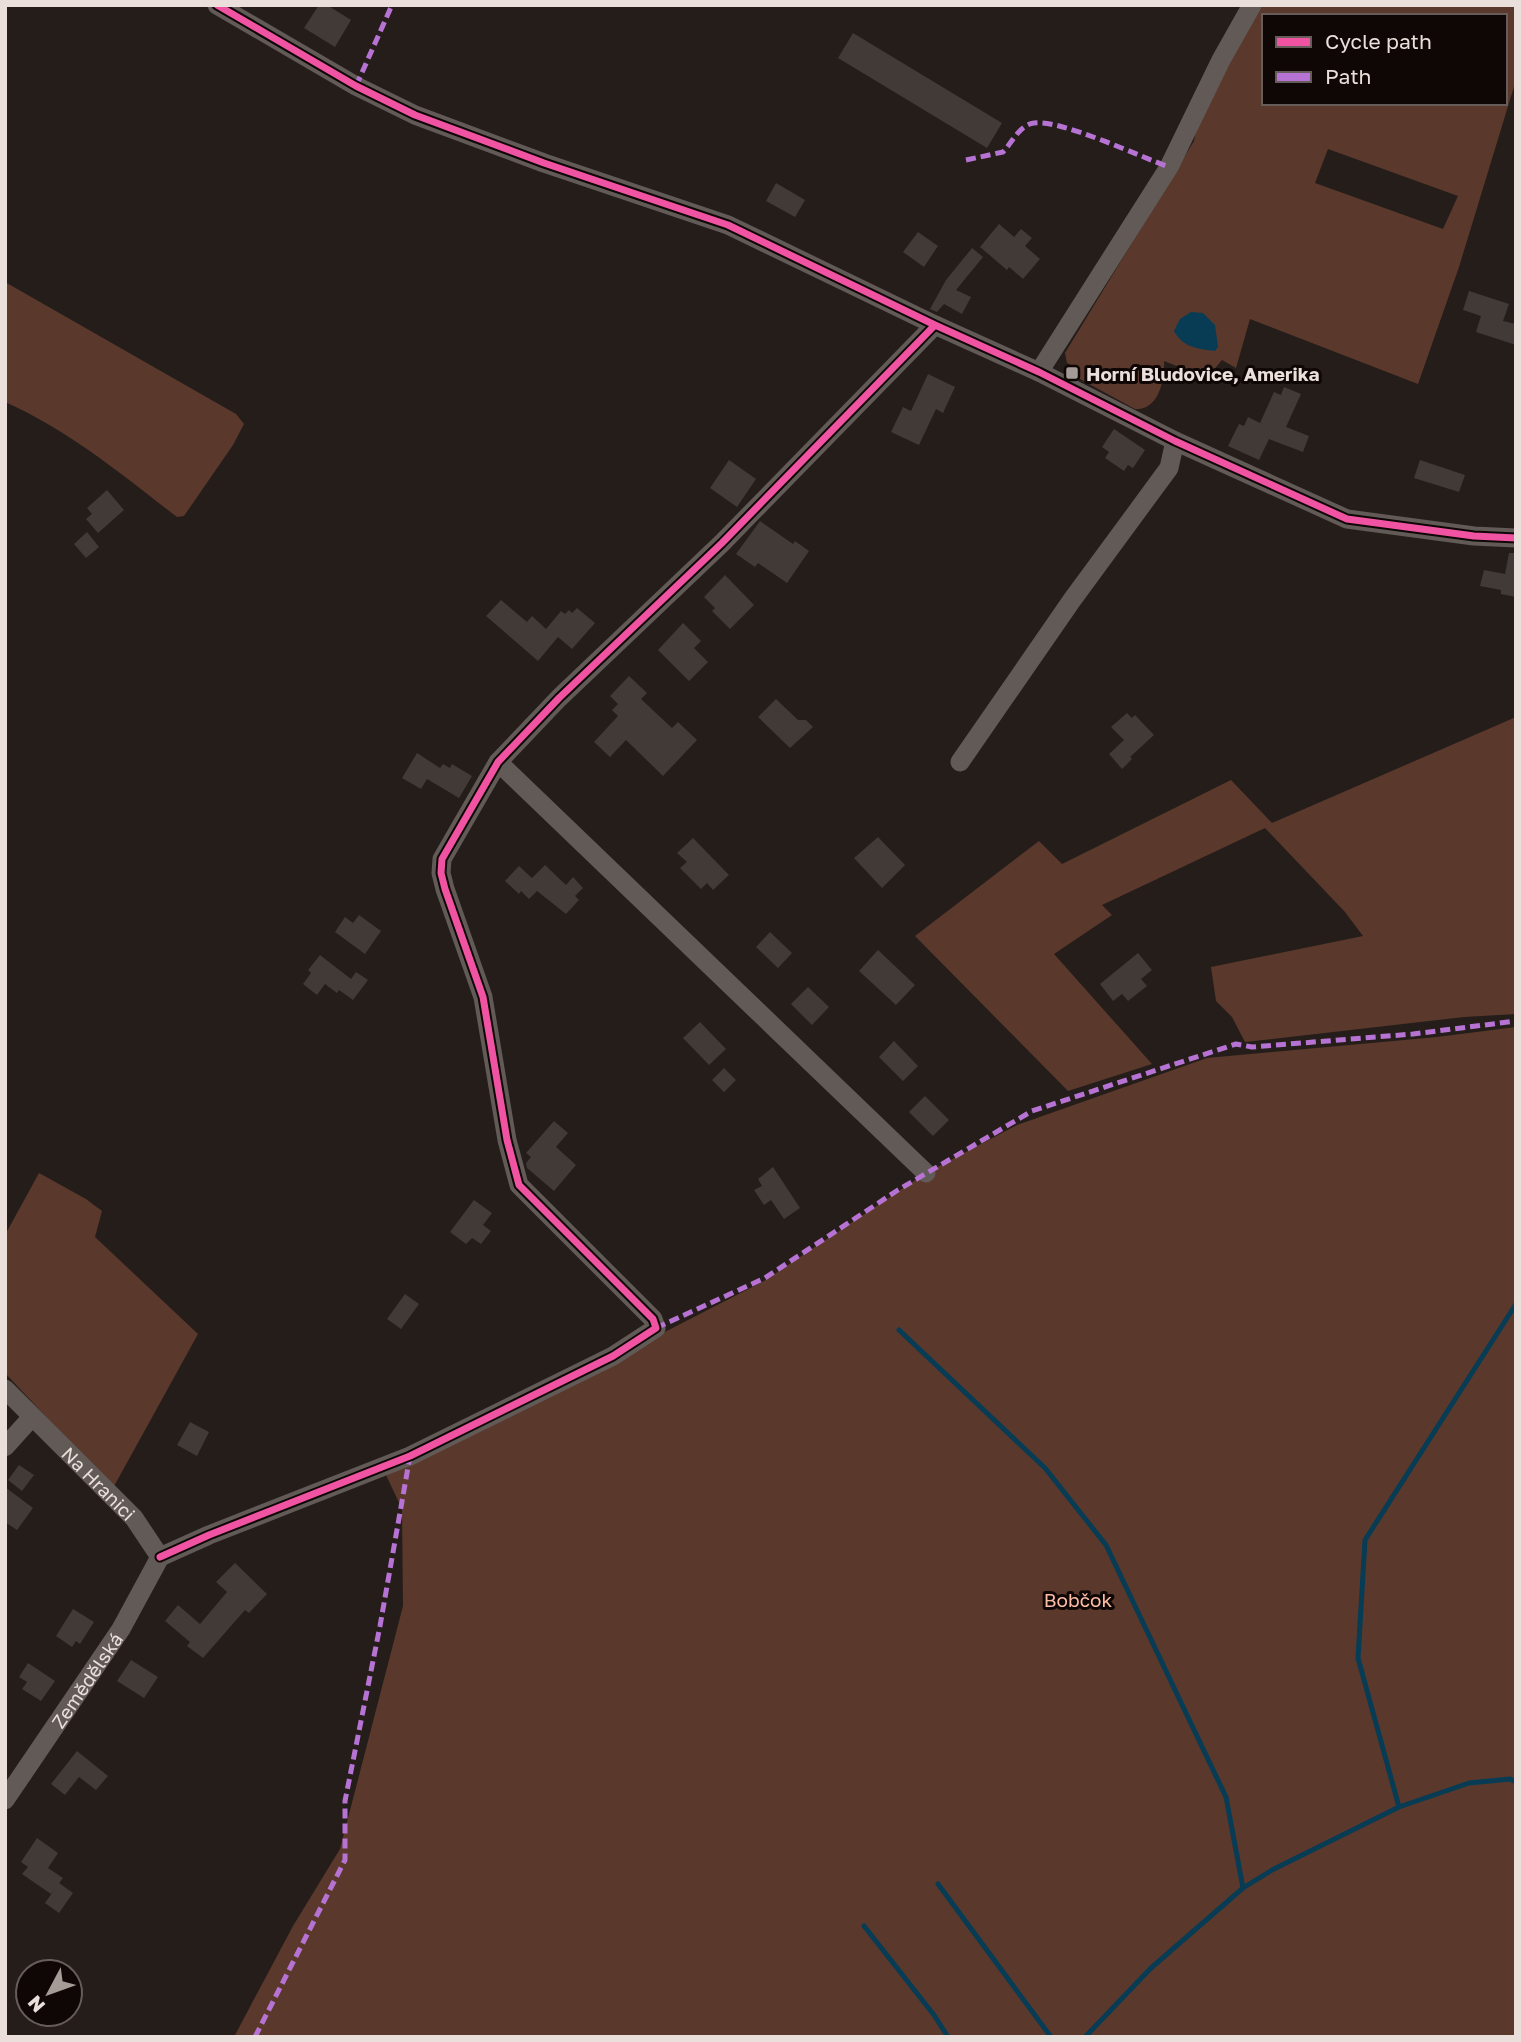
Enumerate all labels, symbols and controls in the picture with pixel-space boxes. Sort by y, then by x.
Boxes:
legend [1262,14,1507,105]
text: Cycle path [1325,28,1432,54]
text: Path [1325,63,1372,89]
place label: Horní Bludovice, Amerika [1086,362,1320,385]
marker: Horní Bludovice, Amerika [1064,365,1080,381]
street label: Na Hranici [57,1441,141,1525]
park label: Bobčok [1044,1588,1112,1611]
street label: Zemědělská [46,1628,127,1732]
north arrow [14,1958,84,2028]
text: N [22,1991,49,2017]

